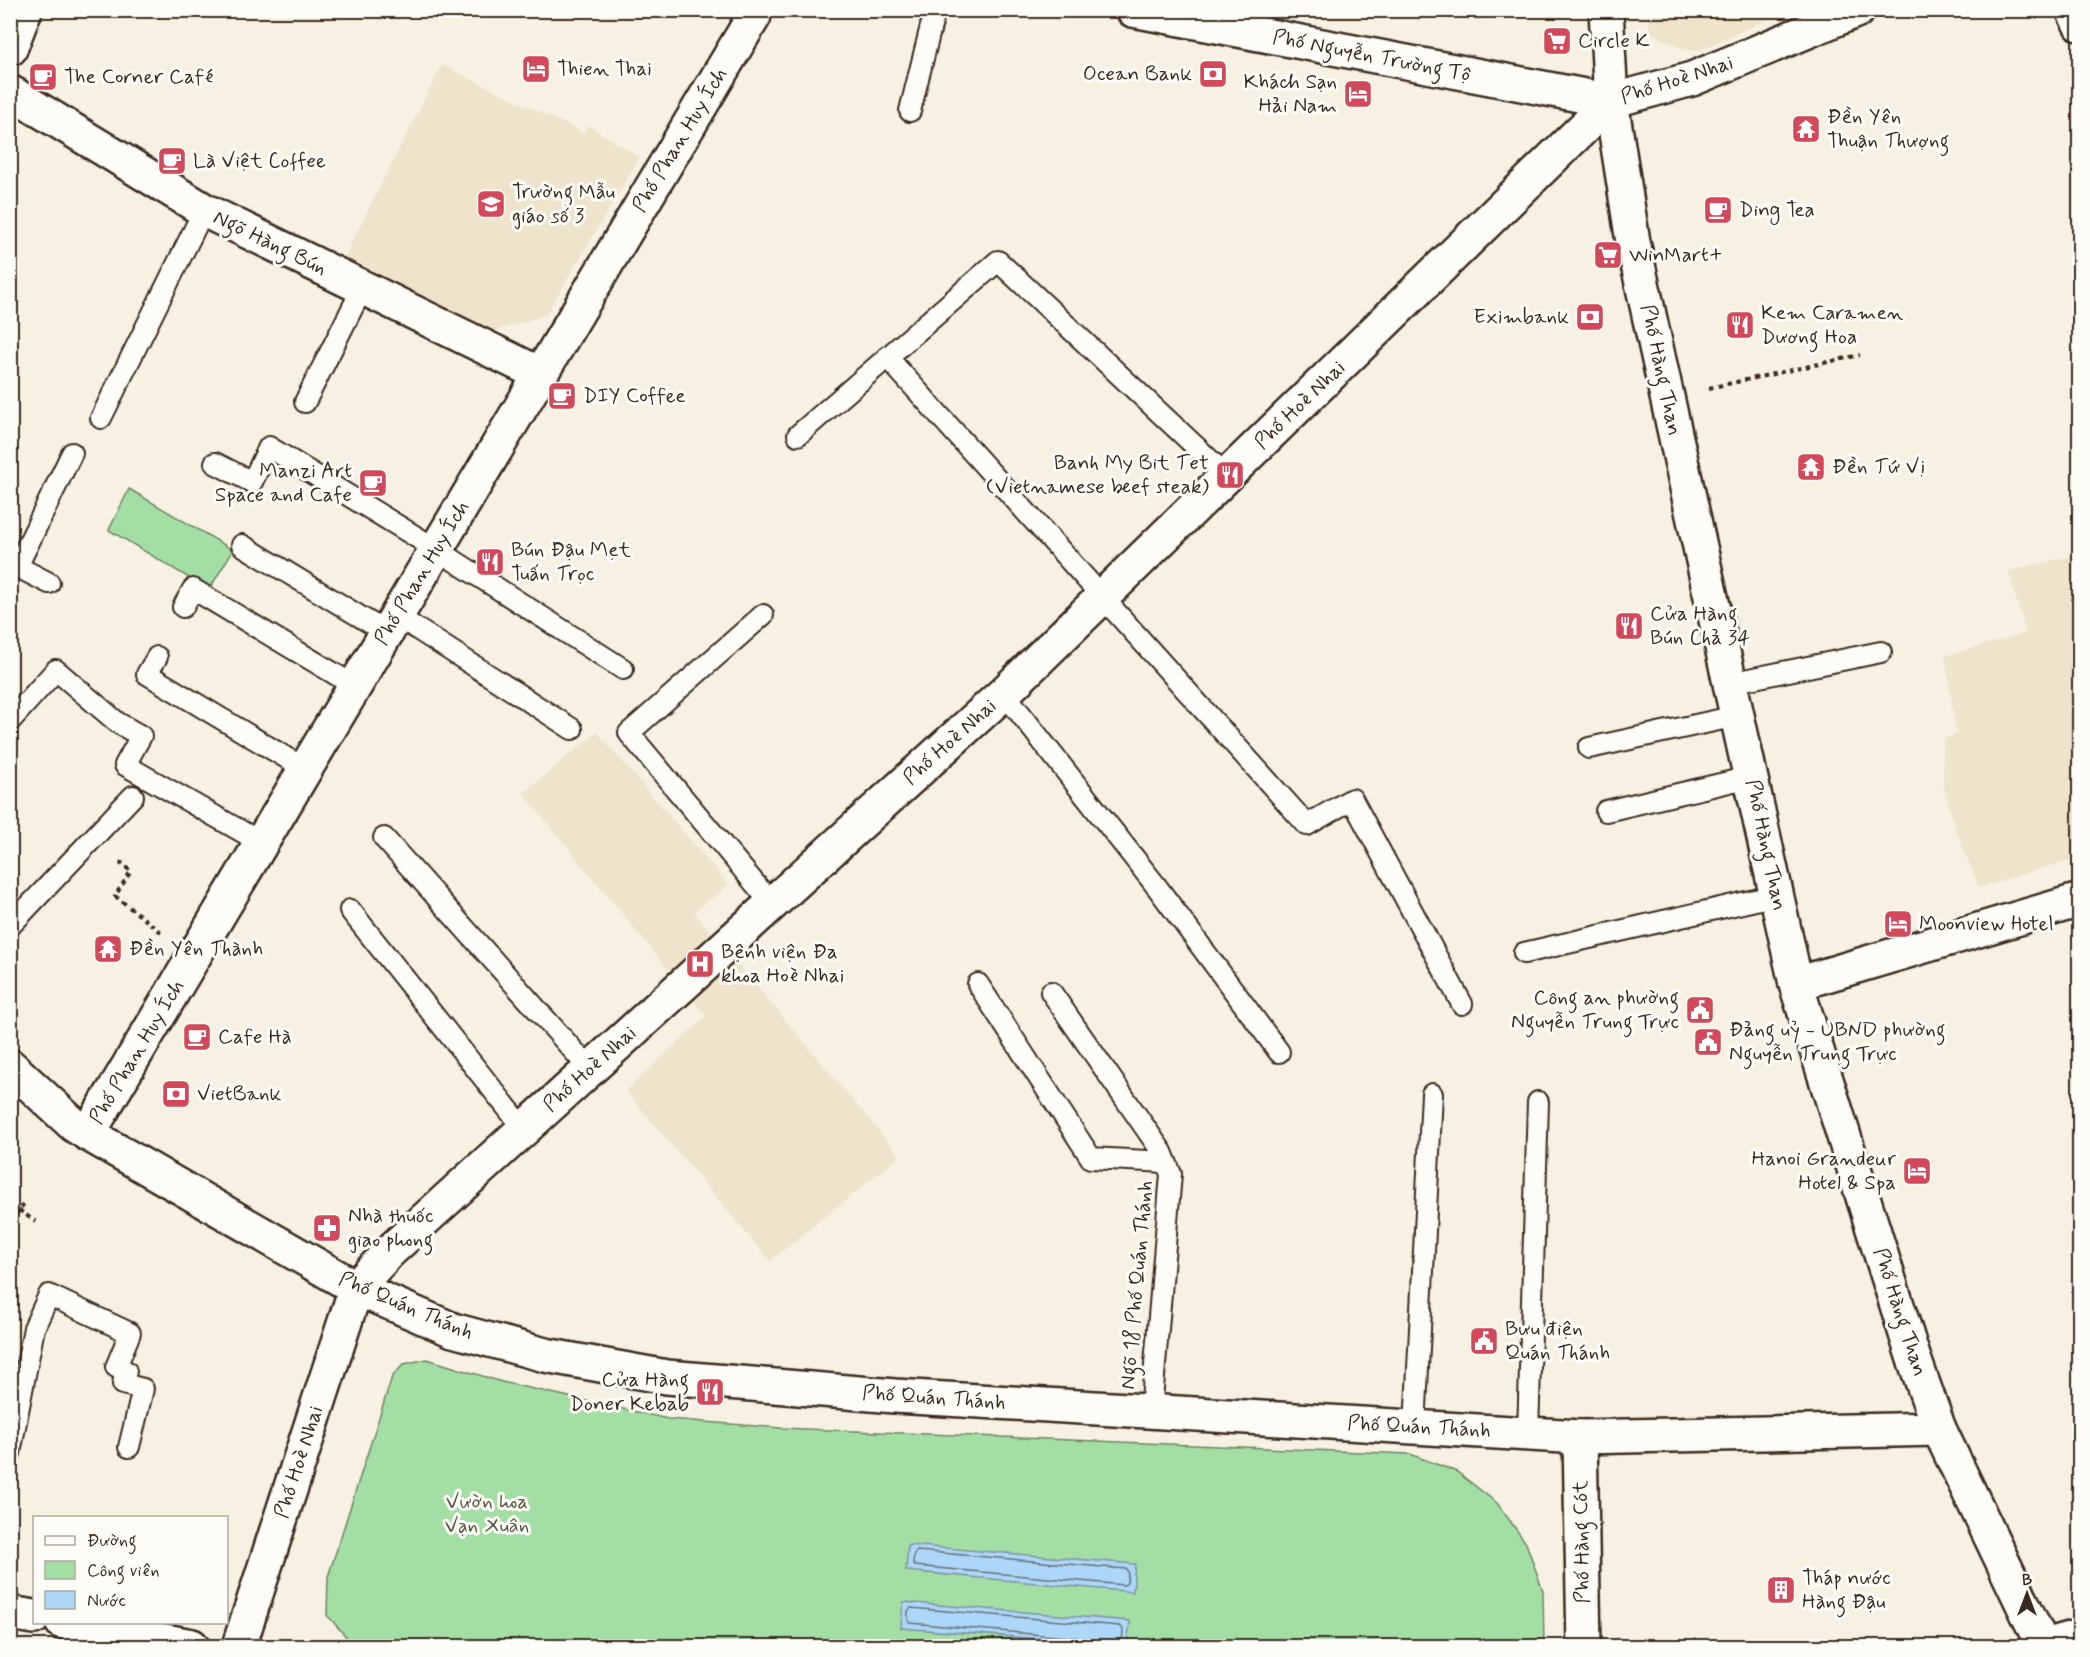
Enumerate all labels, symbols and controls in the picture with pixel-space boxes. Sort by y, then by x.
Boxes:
street label: Phố Nguyễn Trường Tộ [1270,23,1474,91]
supermarket icon: Circle K [1541,25,1573,57]
place label: Circle K [1578,27,1650,55]
street label: Phố Hoè Nhai [1617,49,1737,111]
hotel icon: Thien Thai [520,53,552,85]
place label: Thien Thai [557,55,652,83]
bank icon: Ocean Bank [1197,58,1229,90]
place label: Ocean Bank [1083,60,1192,88]
cafe icon: The Corner Café [27,61,59,93]
street label: Phố Phan Huy Ích [626,62,734,218]
place label: The Corner Café [64,63,213,91]
place label: Khách Sạn Hải Nam [1243,68,1337,120]
hotel icon: Khách Sạn Hải Nam [1342,78,1374,110]
place label: Đền Yên Thuận Thượng [1827,103,1949,157]
temple icon: Đền Yên Thuận Thượng [1790,113,1822,145]
cafe icon: Là Việt Coffee [156,145,188,177]
place label: Là Việt Coffee [193,147,326,175]
place label: Trường Mẫu giáo số 3 [512,178,615,230]
school or university icon: Trường Mẫu giáo số 3 [475,188,507,220]
cafe icon: Ding Tea [1702,194,1734,226]
place label: Ding Tea [1739,196,1815,225]
street label: Ngõ Hàng Bún [208,203,331,284]
supermarket icon: WinMart+ [1592,239,1624,271]
place label: WinMart+ [1629,241,1723,269]
place label: Kem Caramen Dương Hoa [1761,299,1904,353]
bank icon: Eximbank [1574,301,1606,333]
street label: Phố Hàng Than [1631,302,1689,439]
place label: Eximbank [1474,303,1569,331]
restaurant icon: Kem Caramen Dương Hoa [1724,309,1756,341]
street label: Phố Hoè Nhai [1248,354,1352,456]
cafe icon: DIY Coffee [546,380,578,412]
place label: DIY Coffee [583,382,686,410]
place label: Banh My Bit Tet (Vietnamese beef steak) [986,449,1210,501]
temple icon: Đền Tứ Vị [1795,451,1827,483]
place label: Đền Tứ Vị [1832,453,1924,481]
place label: Manzi Art Space and Cafe [215,457,352,509]
restaurant icon: Banh My Bit Tet (Vietnamese beef steak) [1214,459,1246,491]
cafe icon: Manzi Art Space and Cafe [357,467,389,499]
street label: Phố Phan Huy Ích [368,495,476,651]
place label: Bún Đậu Mẹt Tuấn Trọc [511,536,632,588]
restaurant icon: Bún Đậu Mẹt Tuấn Trọc [474,546,506,578]
place label: Cửa Hàng Bún Chả 34 [1650,600,1750,652]
restaurant icon: Cửa Hàng Bún Chả 34 [1613,610,1645,642]
street label: Phố Hoè Nhai [897,693,1003,791]
street label: Phố Hàng Than [1736,777,1794,914]
hotel icon: Moonview Hotel [1882,908,1914,940]
place label: Moonview Hotel [1919,910,2054,938]
temple icon: Đền Yên Thành [92,933,124,965]
place label: Đền Yên Thành [129,935,263,963]
place label: Bệnh viện Đa khoa Hoè Nhai [721,938,844,990]
hospital icon: Bệnh viện Đa khoa Hoè Nhai [684,948,716,980]
street label: Phố Phan Huy Ích [83,974,191,1130]
place label: Công an phường Nguyễn Trung Trực [1511,984,1679,1038]
public building icon: Công an phường Nguyễn Trung Trực [1684,994,1716,1026]
place label: Đảng uỷ - UBND phường Nguyễn Trung Trực [1729,1016,1946,1070]
street label: Phố Hoè Nhai [537,1020,643,1118]
cafe icon: Cafe Hà [181,1021,213,1053]
place label: Cafe Hà [218,1023,292,1051]
public building icon: Đảng uỷ - UBND phường Nguyễn Trung Trực [1692,1026,1724,1058]
bank icon: VietBank [160,1078,192,1110]
place label: VietBank [197,1080,282,1108]
place label: Hanoi Grandeur Hotel & Spa [1751,1145,1896,1197]
hotel icon: Hanoi Grandeur Hotel & Spa [1901,1155,1933,1187]
street label: Ngõ 18 Phố Quán Thánh [1114,1179,1162,1391]
place label: Nhà thuốc giao phong [348,1202,434,1256]
pharmacy icon: Nhà thuốc giao phong [311,1212,343,1244]
street label: Phố Hàng Than [1864,1244,1934,1380]
street label: Phố Quán Thánh [334,1265,478,1347]
place label: Bưu điện Quán Thánh [1505,1315,1610,1367]
public building icon: Bưu điện Quán Thánh [1468,1325,1500,1357]
place label: Cửa Hàng Doner Kebab [570,1366,689,1418]
restaurant icon: Cửa Hàng Doner Kebab [694,1376,726,1408]
street label: Phố Quán Thánh [861,1379,1007,1417]
street label: Phố Hoè Nhai [268,1402,330,1522]
street label: Phố Quán Thánh [1346,1409,1492,1445]
street label: Phố Hàng Cót [1567,1480,1599,1604]
park label: Vườn hoa Vạn Xuân [445,1488,529,1540]
legend [33,1516,228,1624]
text: Đường [87,1529,137,1555]
text: Công viên [87,1559,160,1585]
place label: Tháp nước Hàng Đậu [1802,1564,1891,1618]
north arrow [1997,1564,2057,1624]
text: B [2022,1570,2032,1591]
building icon: Tháp nước Hàng Đậu [1765,1574,1797,1606]
text: Nước [87,1589,126,1613]

